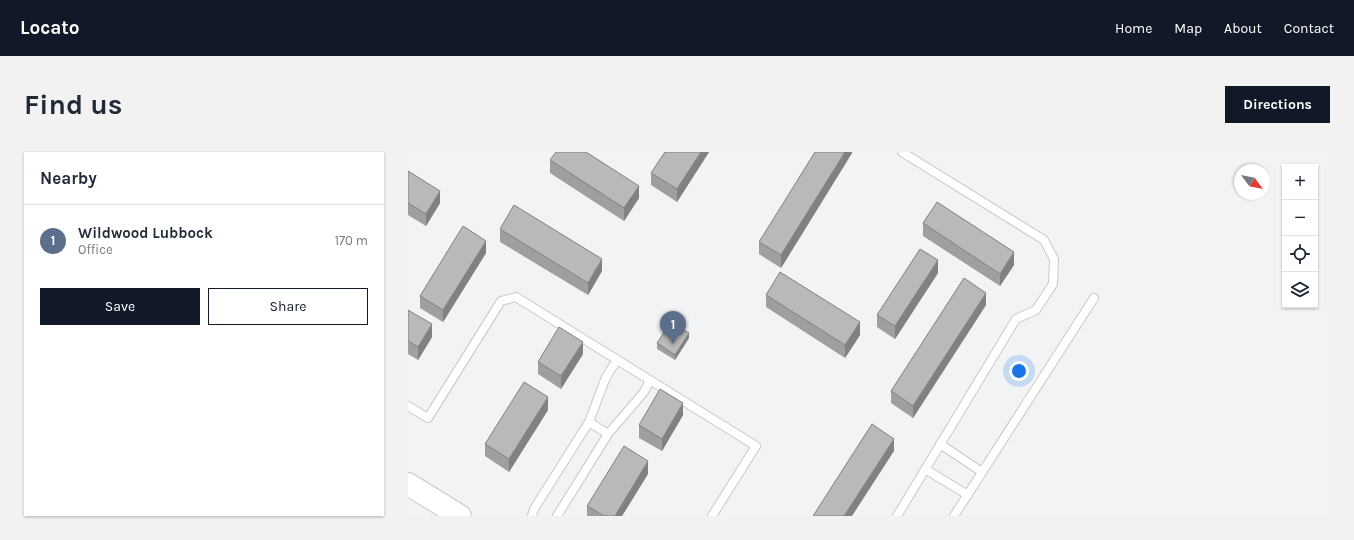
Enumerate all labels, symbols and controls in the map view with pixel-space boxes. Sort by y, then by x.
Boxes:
text: Locato [20,17,80,39]
text: Home [1115,20,1152,37]
text: Map [1174,20,1202,37]
text: About [1224,20,1262,37]
text: Contact [1284,20,1334,37]
button: Directions [1225,86,1330,123]
text: Find us [24,88,123,121]
north arrow [1234,164,1270,200]
map controls [1282,164,1318,308]
button: + [1282,164,1318,200]
text: Nearby [40,168,97,188]
button: − [1282,200,1318,236]
text: Wildwood Lubbock [78,224,213,242]
text: 1 [51,233,55,248]
text: 170 m [335,233,368,248]
button: locate [1282,236,1318,272]
text: Office [78,242,113,257]
button: layers [1282,272,1318,308]
button: Save [40,288,200,325]
button: Share [208,288,368,325]
pin: 1 [660,311,686,344]
your location [1009,361,1029,381]

